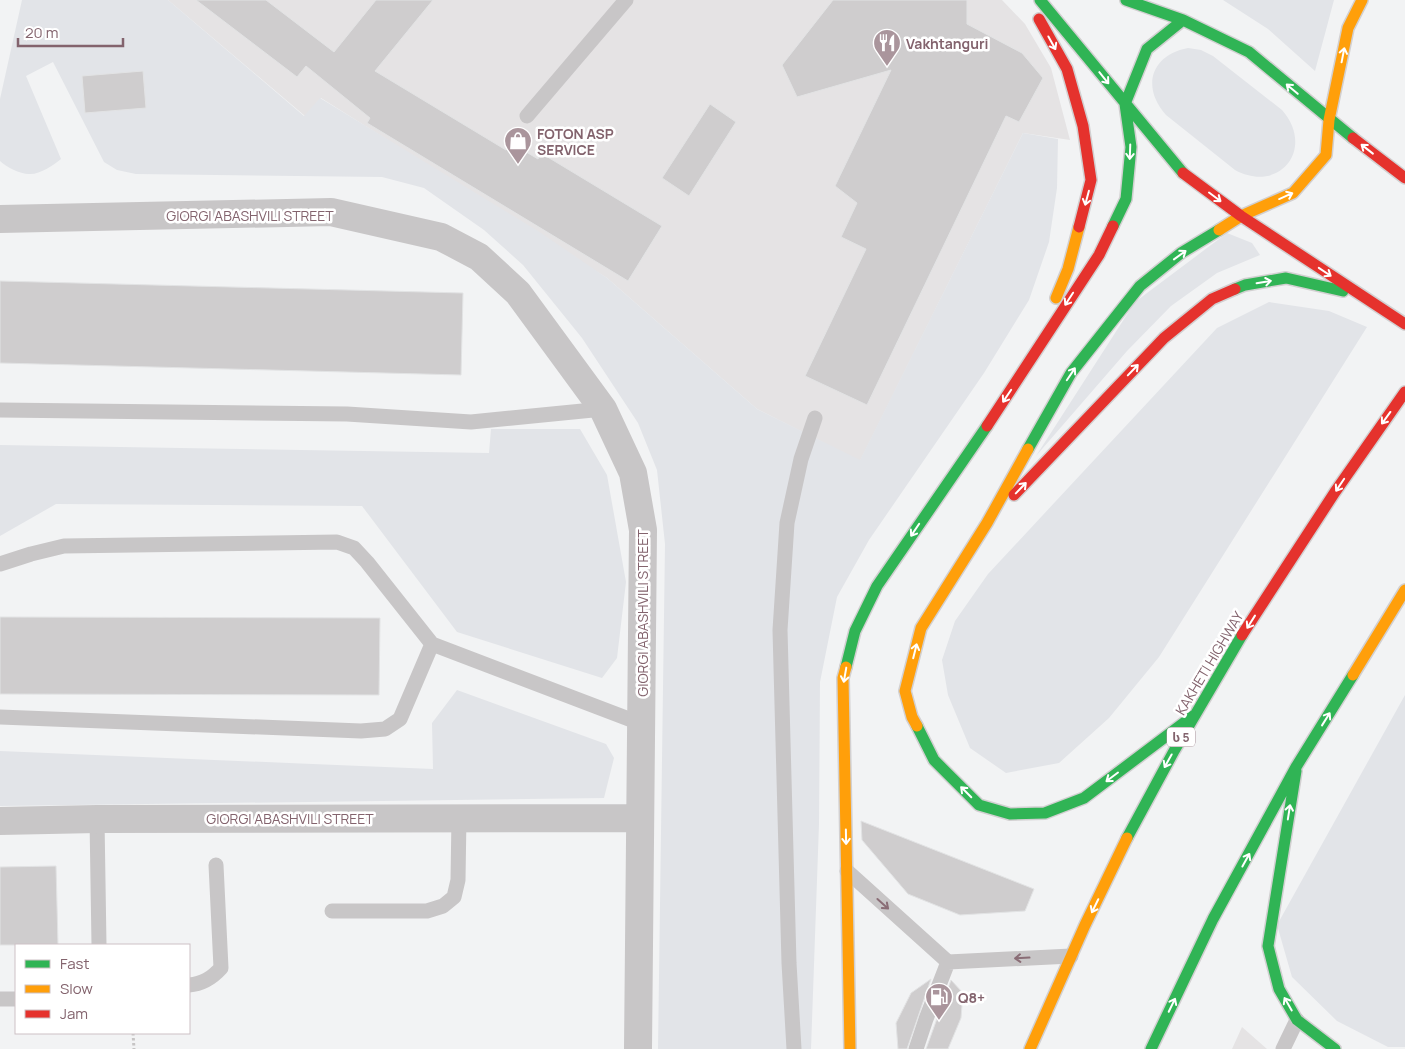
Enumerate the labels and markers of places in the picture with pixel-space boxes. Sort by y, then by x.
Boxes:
restaurant icon: Vakhtanguri [872,28,902,67]
place label: Vakhtanguri [906,34,988,53]
place label: FOTON ASP SERVICE [537,124,614,159]
shop icon: FOTON ASP SERVICE [503,126,533,165]
fuel station icon: Q8+ [924,982,954,1021]
place label: Q8+ [958,988,985,1007]

